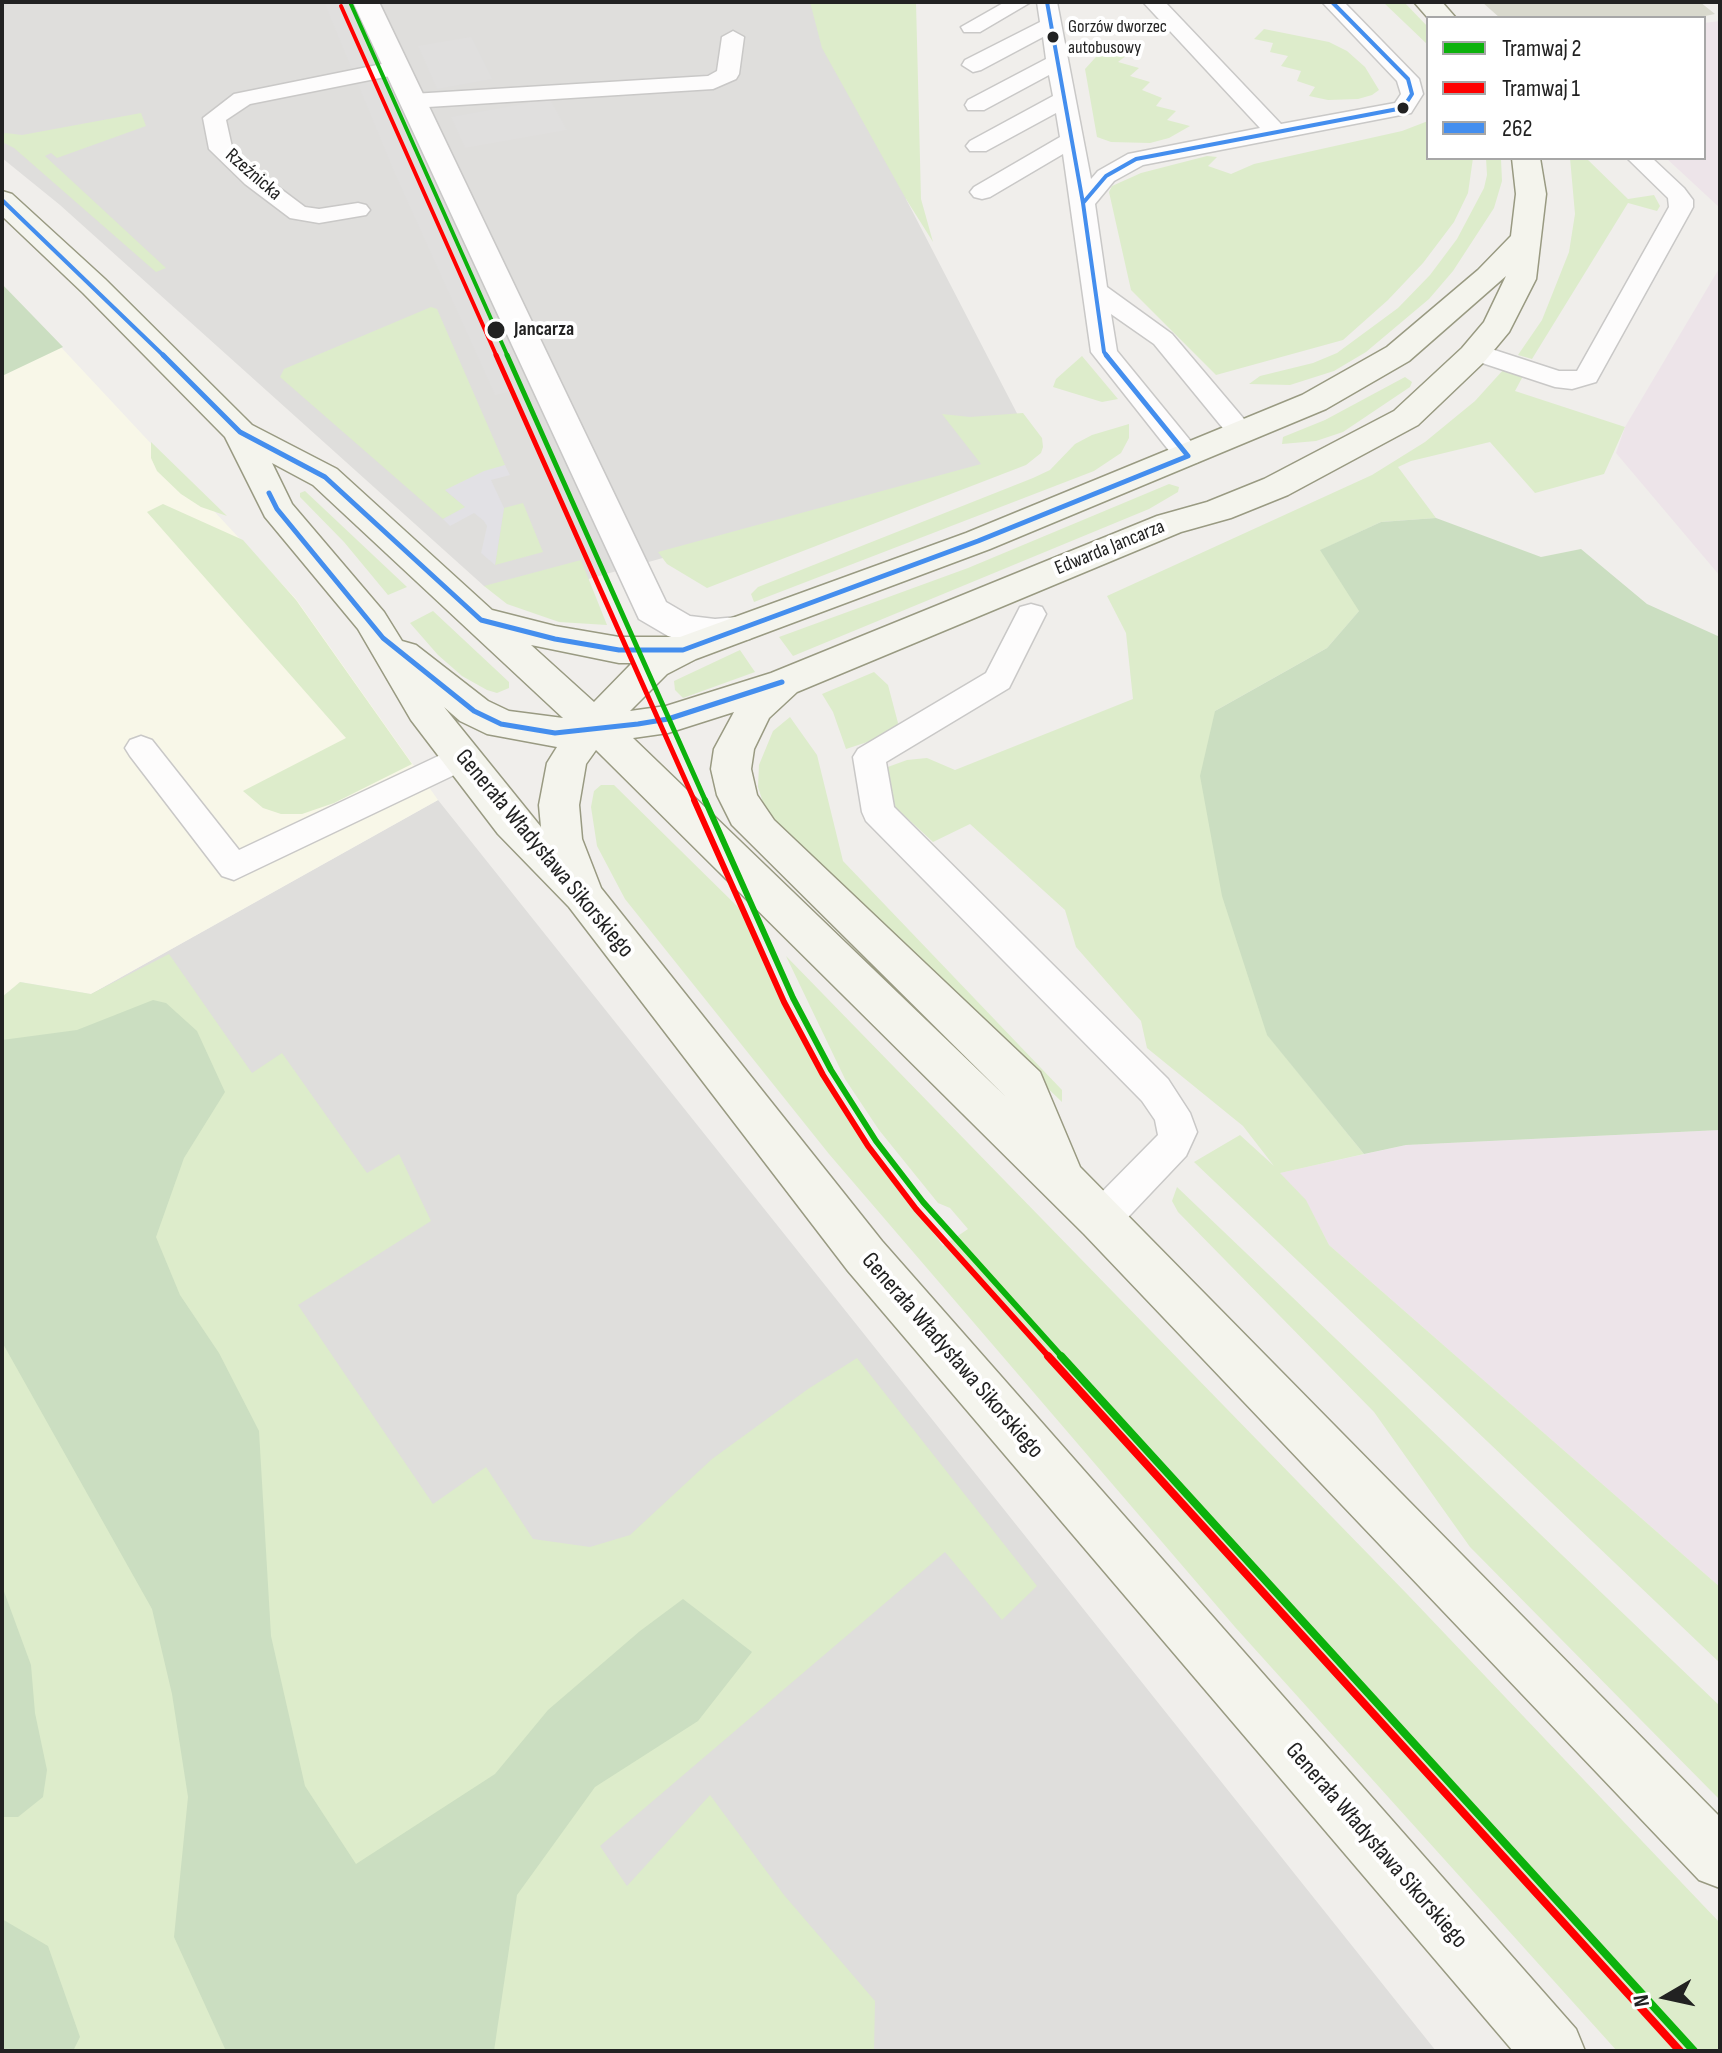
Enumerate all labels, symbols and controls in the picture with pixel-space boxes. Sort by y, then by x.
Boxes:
place label: Gorzów dworzec autobusowy [1068,16,1167,58]
legend [1426,16,1706,160]
marker: Gorzów dworzec autobusowy [1045,29,1061,45]
text: Tramwaj 2 [1502,34,1582,63]
text: Tramwaj 1 [1502,74,1580,103]
unlabelled marker [1395,100,1411,116]
text: 262 [1502,114,1533,143]
street label: Rzeźnicka [220,144,286,206]
place label: Jancarza [514,318,574,342]
marker: Jancarza [485,319,507,341]
street label: Edwarda Jancarza [1052,515,1168,581]
street label: Generała Władysława Sikorskiego [448,744,640,964]
street label: Generała Władysława Sikorskiego [855,1247,1049,1465]
street label: Generała Władysława Sikorskiego [1279,1737,1473,1955]
north arrow [1626,1957,1706,2037]
text: N [1628,1993,1656,2009]

